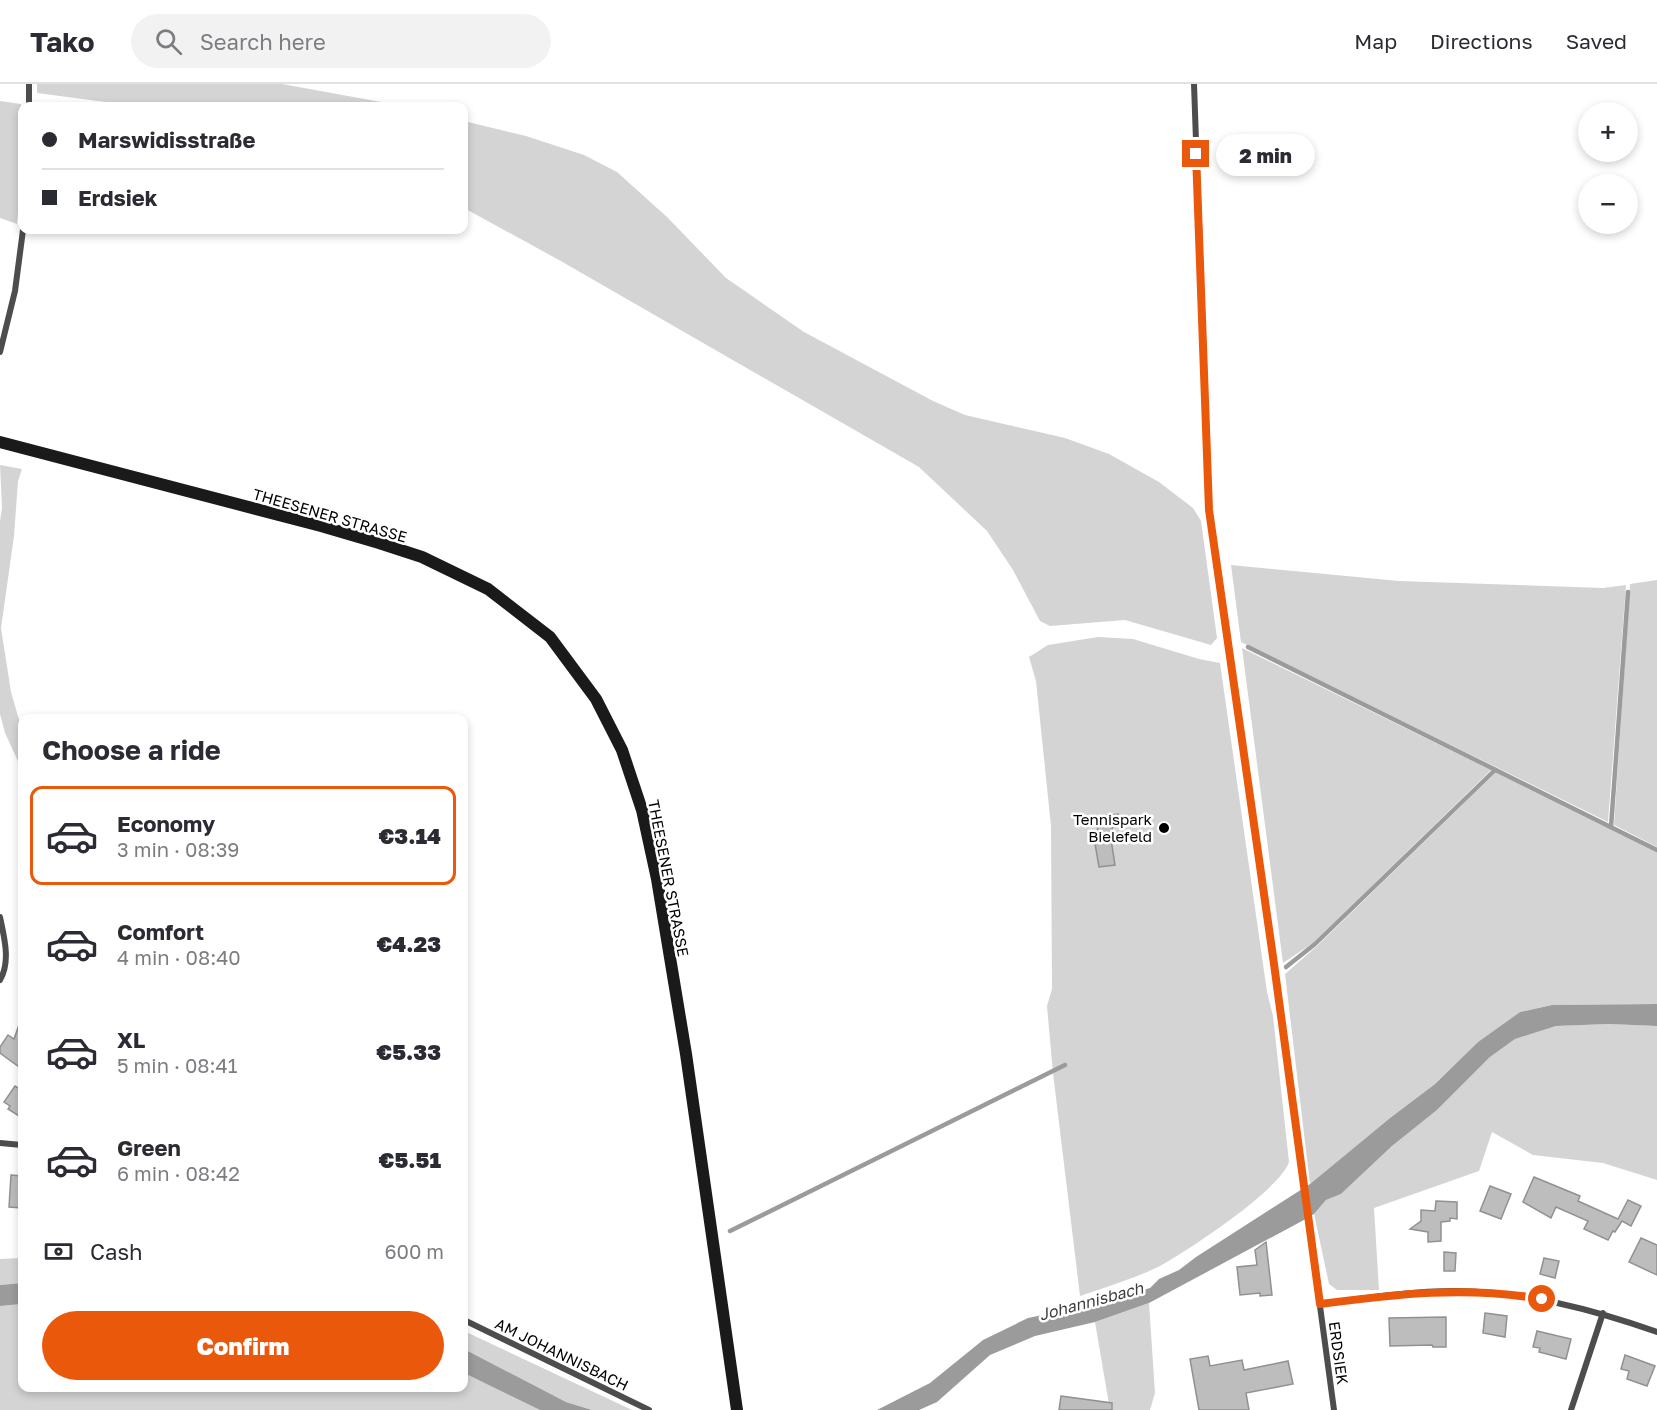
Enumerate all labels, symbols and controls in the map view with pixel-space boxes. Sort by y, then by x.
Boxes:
search box [131,14,551,68]
text: Tako [30,25,95,58]
icon: search [152,25,185,58]
text: Search here [200,28,326,55]
text: Map [1354,28,1397,54]
text: Directions [1430,28,1533,54]
text: Saved [1566,28,1627,54]
map controls [1578,102,1638,234]
button: + [1578,102,1638,162]
text: Marswidisstraße [78,126,255,153]
callout: 2 min [1217,133,1316,175]
route end [1182,140,1209,167]
text: 2 min [1239,143,1292,167]
button: − [1578,174,1638,234]
text: Erdsiek [78,184,158,211]
street label: THEESENER STRASSE [251,484,409,546]
text: Choose a ride [42,734,221,766]
street label: THEESENER STRASSE [645,798,693,958]
icon: car [45,809,99,863]
text: Economy [117,810,215,837]
place label: Tennispark Bielefeld [1073,810,1153,845]
marker: Tennispark Bielefeld [1157,821,1171,835]
text: €3.14 [378,822,441,849]
text: 3 min · 08:39 [117,837,239,861]
icon: car [45,917,99,971]
text: Comfort [117,918,204,945]
text: €4.23 [376,930,441,957]
text: 4 min · 08:40 [117,945,241,969]
icon: car [45,1025,99,1079]
text: XL [117,1026,145,1053]
text: €5.33 [376,1038,441,1065]
text: 5 min · 08:41 [117,1053,237,1077]
icon: car [45,1133,99,1187]
text: Green [117,1134,181,1161]
text: €5.51 [379,1146,441,1173]
text: 6 min · 08:42 [117,1161,240,1185]
icon: cash [42,1235,75,1268]
text: Cash [90,1238,143,1265]
text: 600 m [384,1239,444,1263]
water label: Johannisbach [1037,1277,1147,1325]
route start [1528,1285,1555,1312]
button: Confirm [42,1311,444,1380]
street label: AM JOHANNISBACH [493,1314,631,1394]
street label: ERDSIEK [1326,1320,1352,1386]

